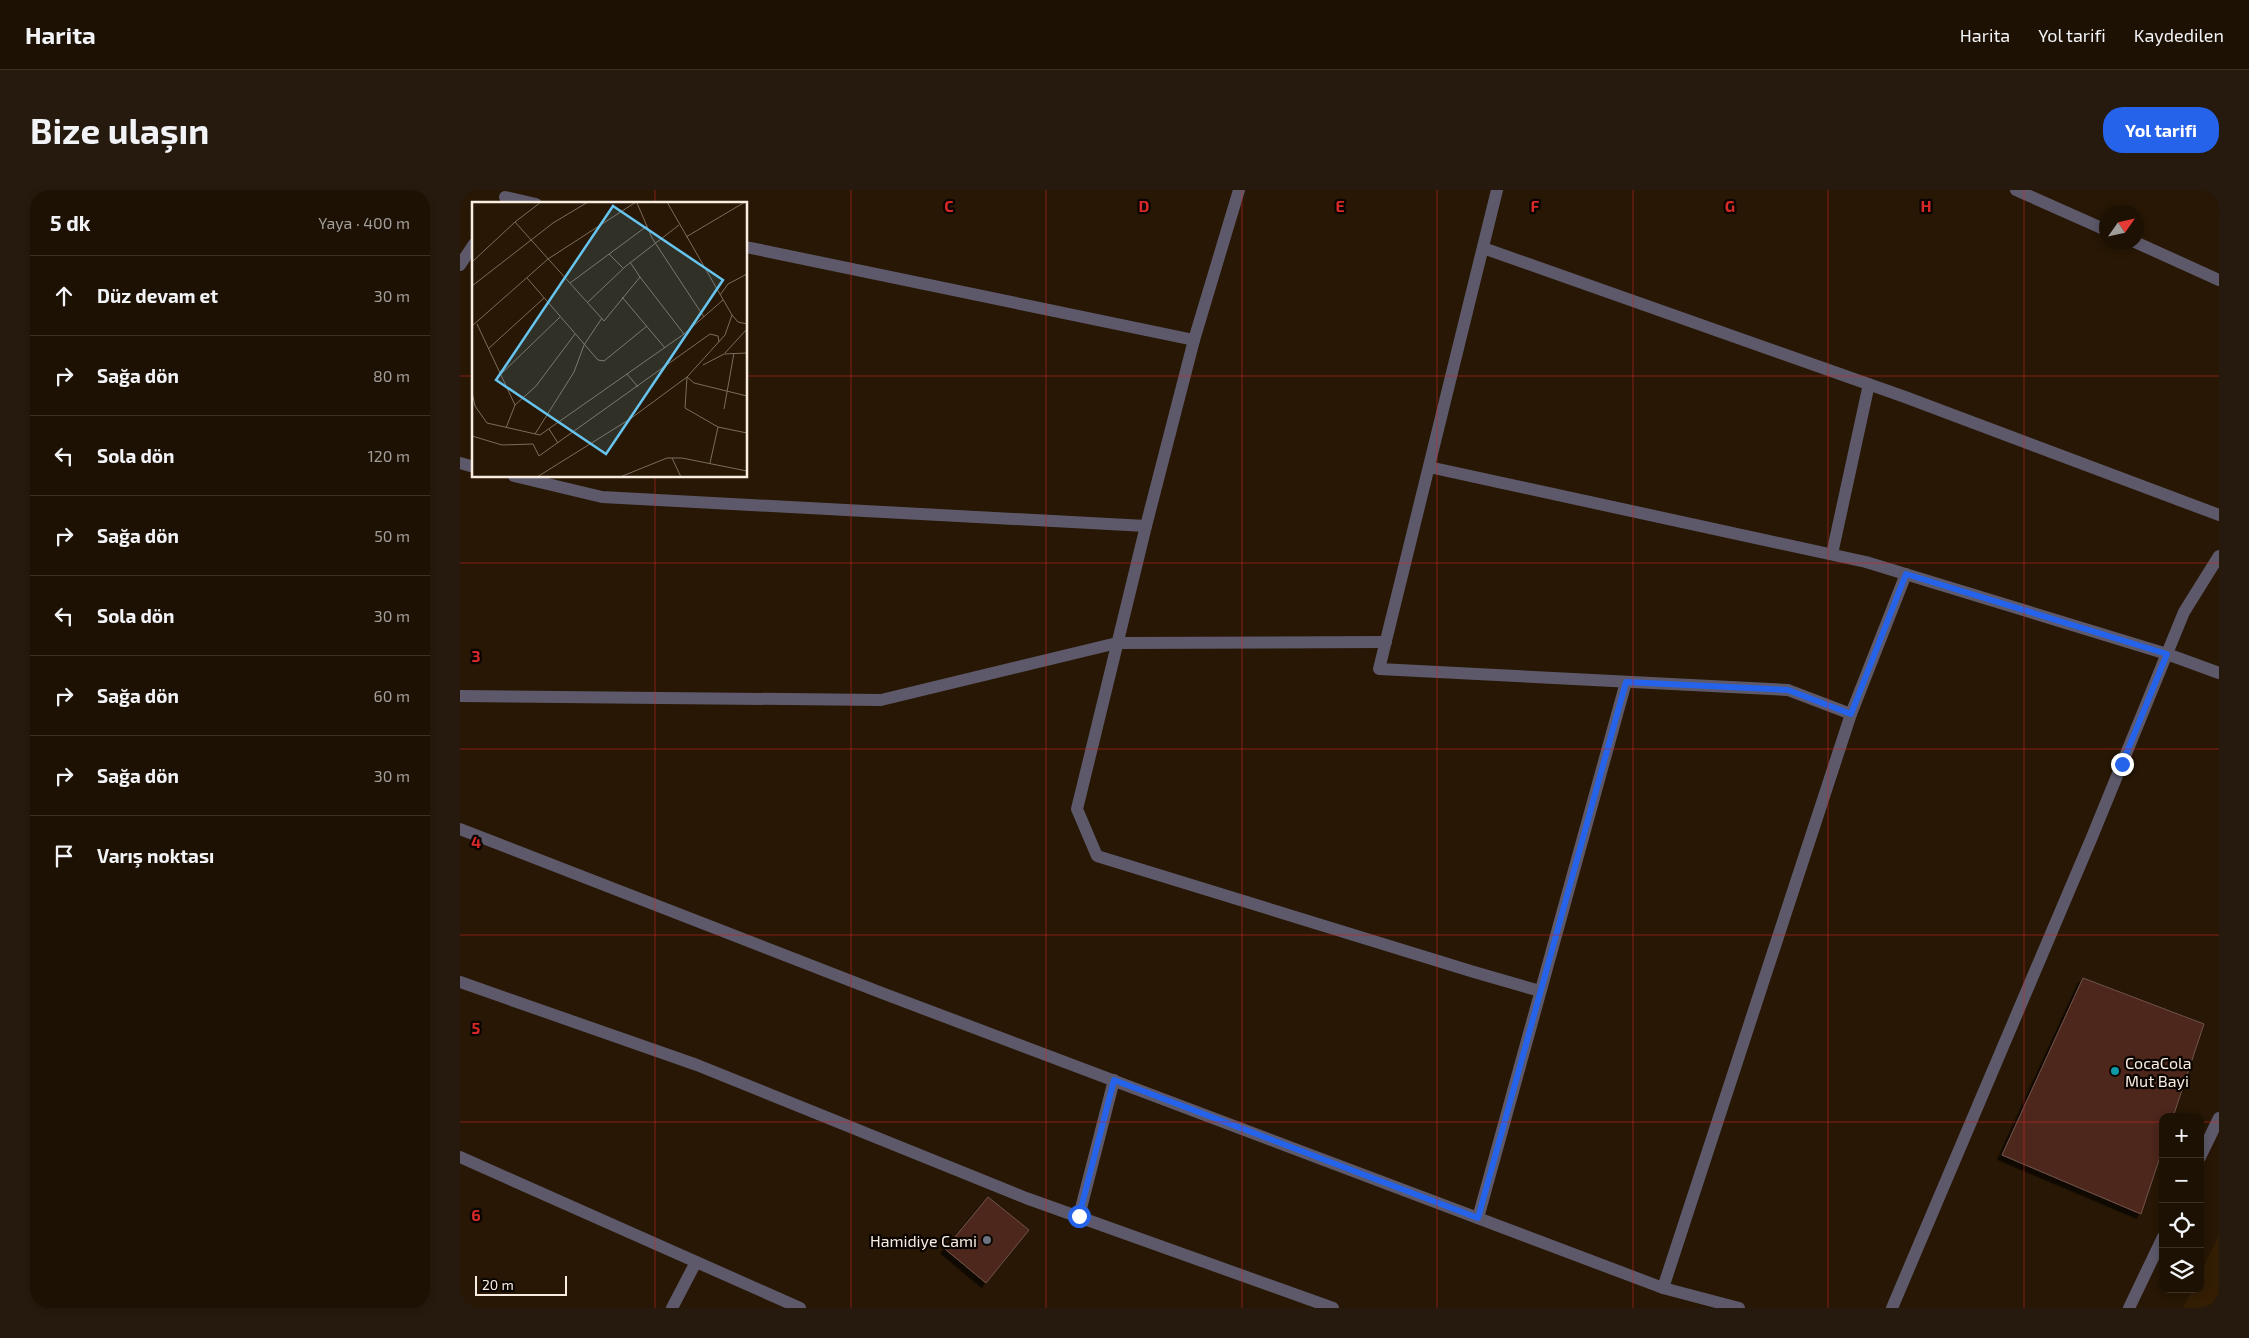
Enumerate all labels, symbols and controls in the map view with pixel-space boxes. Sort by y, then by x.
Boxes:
text: Harita [25,20,96,49]
text: Harita [1960,24,2010,46]
text: Yol tarifi [2038,24,2106,46]
text: Kaydedilen [2134,24,2224,46]
button: Yol tarifi [2103,107,2219,153]
text: Bize ulaşın [30,109,209,151]
text: C [944,196,954,215]
text: D [1139,196,1150,215]
text: E [1335,196,1345,215]
text: F [1531,196,1540,215]
text: G [1725,196,1735,215]
text: H [1920,196,1932,215]
inset map [472,202,748,478]
north arrow [2099,205,2144,250]
text: 5 dk [50,210,90,235]
text: Yaya · 400 m [318,213,410,232]
icon: ahead [50,282,78,310]
text: Düz devam et [97,284,218,307]
text: 30 m [374,286,410,305]
icon: right [50,362,78,390]
text: Sağa dön [97,364,179,387]
text: 80 m [373,366,410,385]
icon: left [50,442,78,470]
text: Sola dön [97,444,174,467]
text: 120 m [367,446,410,465]
icon: right [50,522,78,550]
text: Sağa dön [97,524,179,547]
text: 50 m [374,526,410,545]
icon: left [50,602,78,630]
text: Sola dön [97,604,174,627]
text: 30 m [374,606,410,625]
text: 3 [471,646,481,665]
icon: right [50,682,78,710]
text: Sağa dön [97,684,179,707]
text: 60 m [374,686,410,705]
route end [2111,753,2134,776]
icon: right [50,762,78,790]
text: Sağa dön [97,764,179,787]
text: 30 m [374,766,410,785]
text: 4 [471,832,481,851]
icon: arrive [50,842,78,870]
text: Varış noktası [97,844,214,867]
text: 5 [472,1018,481,1037]
place label: CocaCola Mut Bayi [2125,1053,2192,1090]
marker: CocaCola Mut Bayi [2109,1065,2121,1077]
map controls [2159,1113,2204,1293]
button: + [2159,1113,2204,1158]
button: − [2159,1158,2204,1203]
button: locate [2159,1203,2204,1248]
text: 6 [471,1205,481,1224]
route start [1068,1205,1091,1228]
place label: Hamidiye Cami [870,1231,977,1250]
marker: Hamidiye Cami [981,1234,993,1246]
button: layers [2159,1248,2204,1293]
scale bar [475,1273,568,1296]
text: 20 m [482,1276,514,1293]

